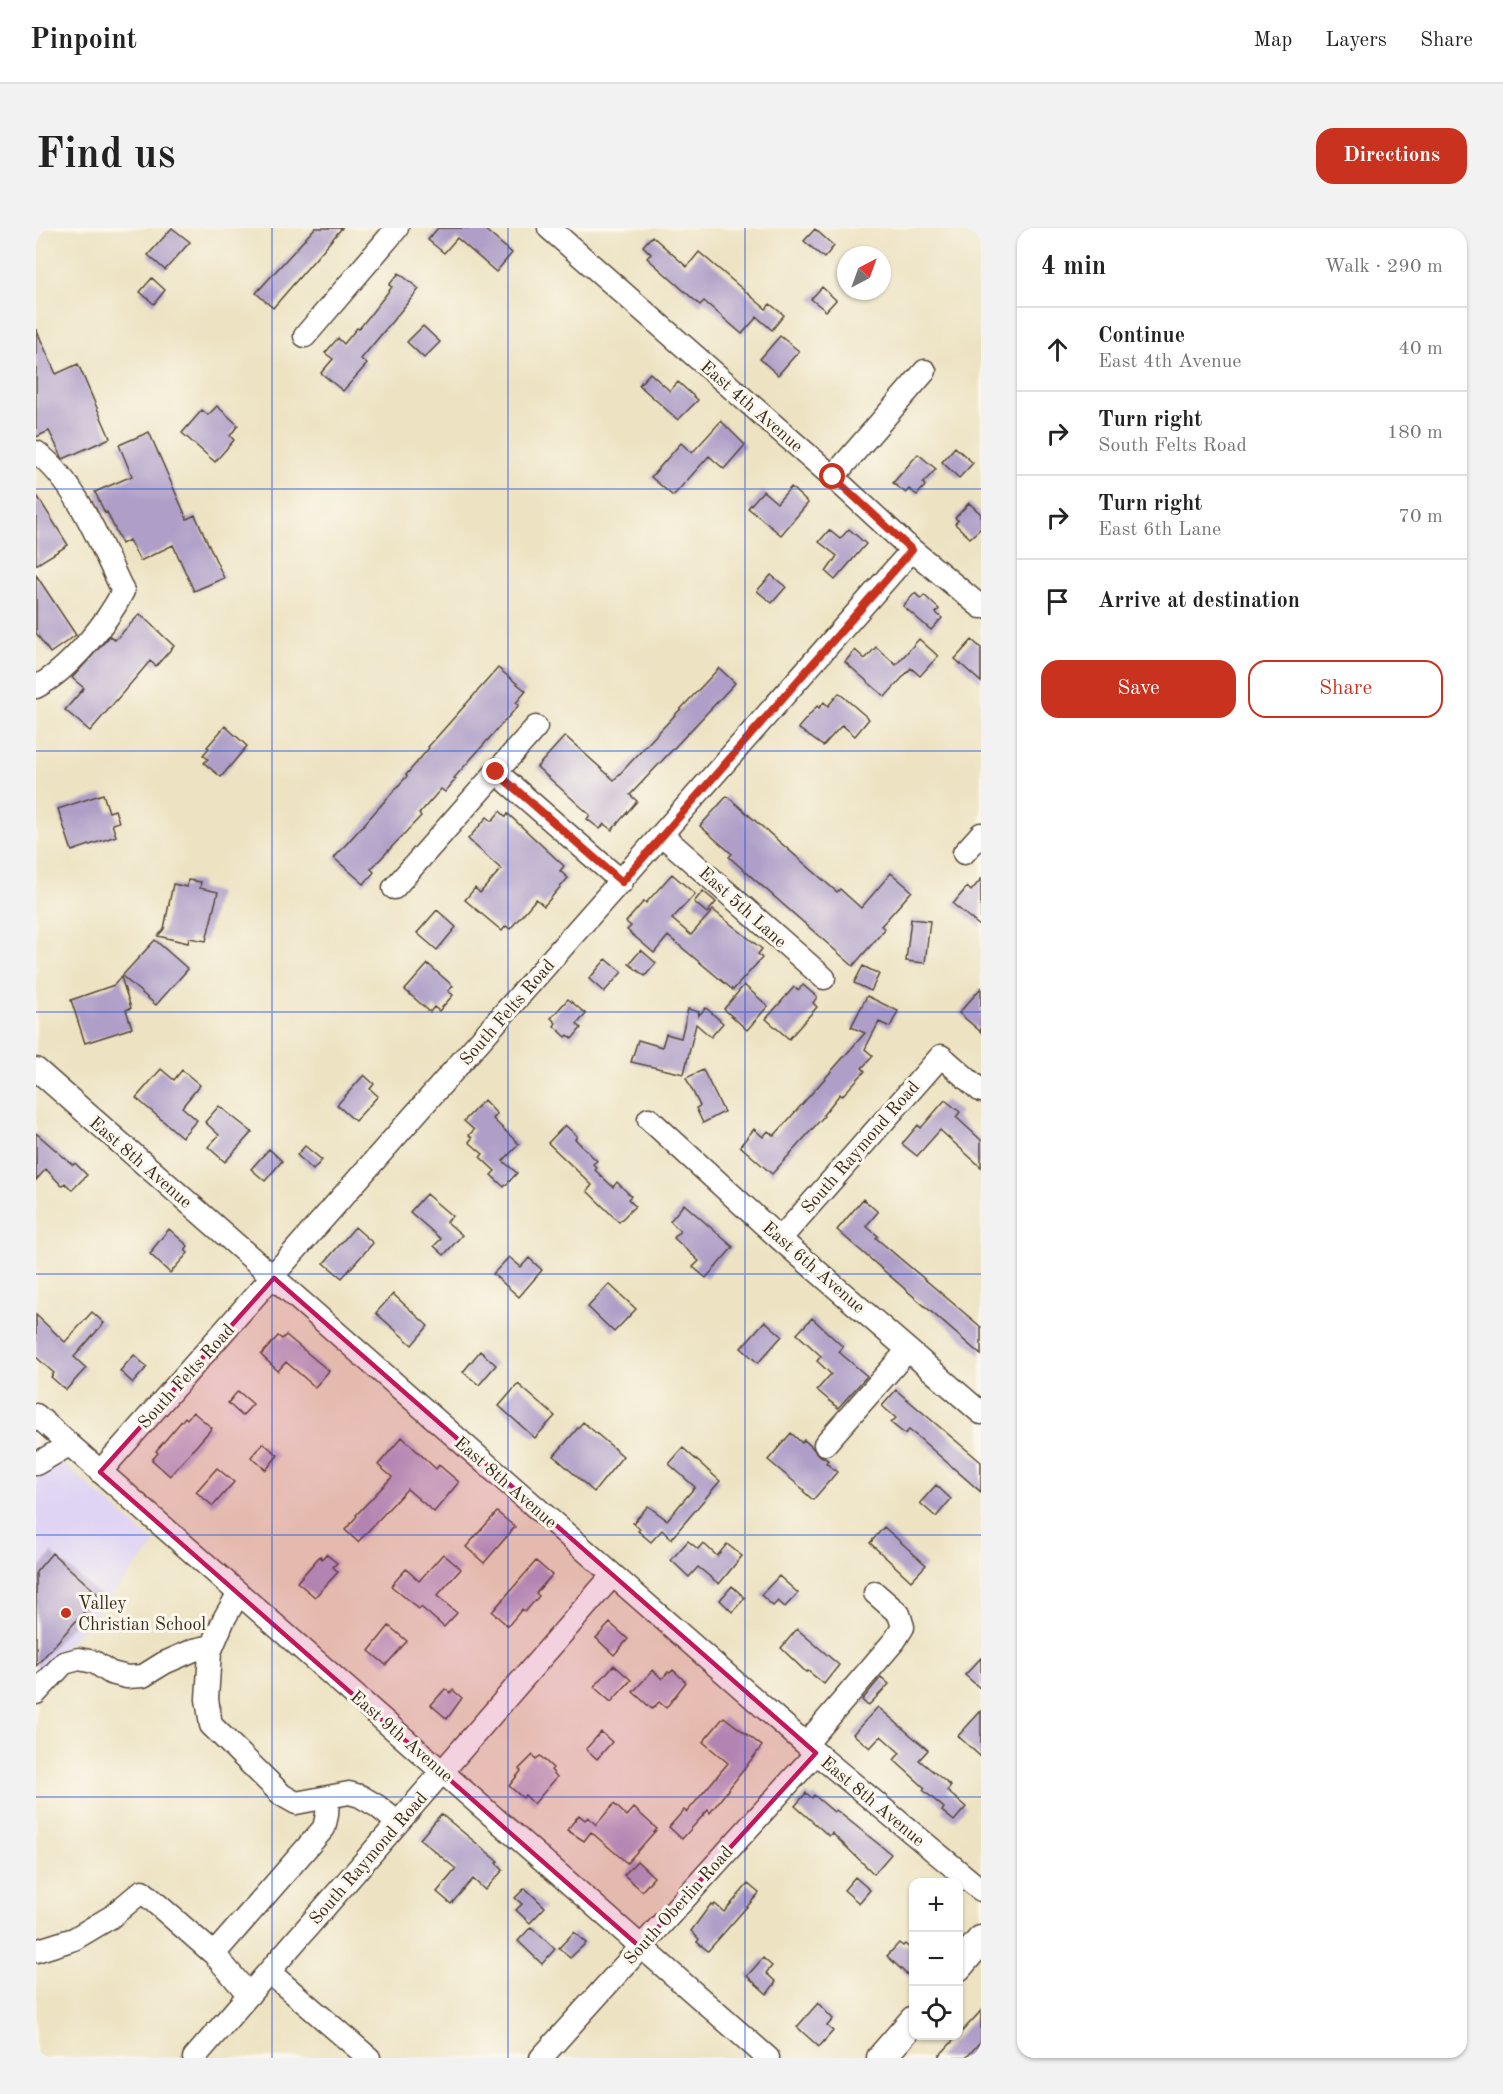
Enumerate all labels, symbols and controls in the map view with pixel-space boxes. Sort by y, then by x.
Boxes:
text: Pinpoint [30,27,137,55]
text: Map [1253,30,1292,51]
text: Layers [1325,30,1387,51]
text: Share [1420,30,1473,51]
button: Directions [1316,128,1467,184]
text: Find us [36,135,175,177]
north arrow [837,246,891,300]
text: 4 min [1041,254,1106,280]
text: Walk · 290 m [1324,257,1443,277]
text: Continue [1098,325,1185,347]
icon: ahead [1041,333,1074,366]
text: 40 m [1398,339,1443,359]
text: East 4th Avenue [1098,352,1242,372]
street label: East 4th Avenue [697,358,806,456]
text: Turn right [1098,409,1202,431]
icon: right [1041,417,1074,450]
text: 180 m [1387,423,1443,443]
text: South Felts Road [1098,436,1247,456]
route start [819,463,845,489]
text: Turn right [1098,493,1202,515]
icon: right [1041,501,1074,534]
text: 70 m [1398,507,1443,527]
text: East 6th Lane [1098,520,1221,540]
icon: arrive [1041,585,1074,618]
text: Arrive at destination [1098,590,1300,612]
button: Save [1041,660,1236,718]
button: Share [1248,660,1443,718]
route end [482,758,508,784]
street label: East 5th Lane [695,864,790,952]
street label: South Felts Road [457,956,559,1069]
street label: South Raymond Road [798,1078,923,1217]
street label: East 8th Avenue [86,1114,195,1212]
street label: East 6th Avenue [759,1219,868,1317]
street label: South Felts Road [135,1321,238,1433]
street label: East 8th Avenue [451,1434,560,1532]
place label: Valley Christian School [78,1595,206,1634]
marker: Valley Christian School [59,1606,73,1620]
street label: East 9th Avenue [347,1688,456,1786]
street label: East 8th Avenue [817,1753,928,1850]
street label: South Raymond Road [306,1789,431,1928]
street label: South Oberlin Road [621,1843,737,1969]
map controls [909,1878,963,2040]
button: + [909,1878,963,1932]
button: − [909,1932,963,1986]
button: locate [909,1986,963,2040]

